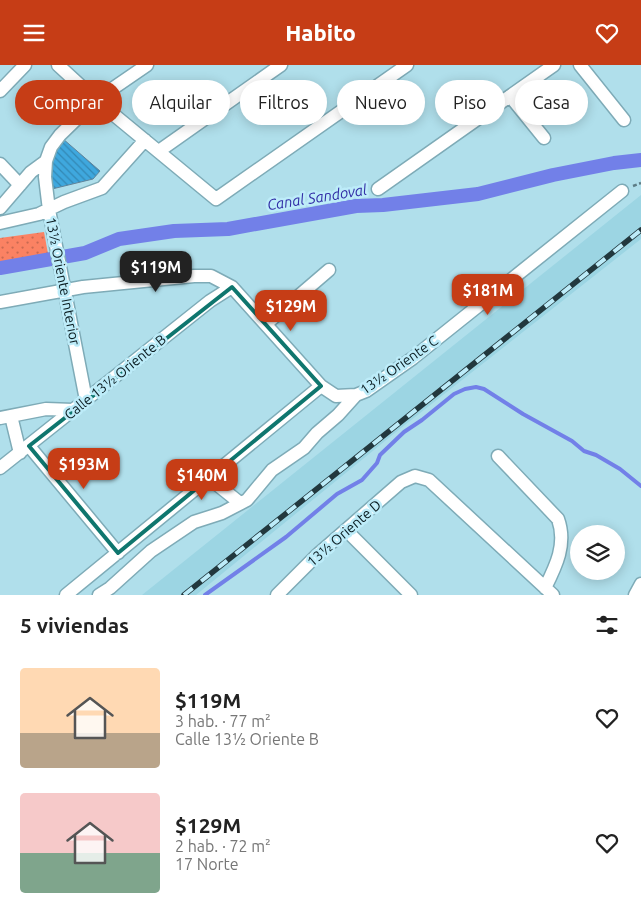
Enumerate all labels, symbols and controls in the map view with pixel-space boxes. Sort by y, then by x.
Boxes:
icon: menu [20,19,48,47]
icon: heart [593,19,621,47]
text: Habito [285,20,356,45]
chip: Comprar [15,80,122,125]
chip: Alquilar [132,80,230,125]
chip: Filtros [240,80,327,125]
chip: Nuevo [337,80,425,125]
chip: Piso [435,80,505,125]
chip: Casa [515,80,588,125]
water label: Canal Sandoval [266,181,369,213]
street label: 13½ Oriente Interior [43,216,83,347]
pin: $119M [121,251,191,293]
text: $119M [131,258,181,276]
pin: $181M [453,273,523,316]
text: $181M [463,281,513,299]
pin: $129M [256,289,326,332]
text: $129M [266,297,316,315]
street label: Calle 13½ Oriente B [61,331,169,423]
street label: 13½ Oriente C [357,332,441,398]
pin: $193M [49,447,119,490]
text: $193M [59,455,109,473]
pin: $140M [167,459,237,501]
text: $140M [177,466,227,484]
street label: 13½ Oriente D [304,496,384,569]
map controls [570,525,625,580]
button: layers [570,525,625,580]
icon: filters [593,611,621,639]
text: 5 viviendas [20,613,129,637]
icon: home [60,688,120,748]
text: $119M [175,688,241,712]
icon: heart [593,704,621,732]
text: 3 hab. · 77 m² [175,712,271,730]
text: Calle 13½ Oriente B [175,730,319,748]
icon: home [60,813,120,873]
text: $129M [175,813,241,837]
icon: heart [593,829,621,857]
text: 2 hab. · 72 m² [175,837,271,855]
text: 17 Norte [175,855,239,873]

